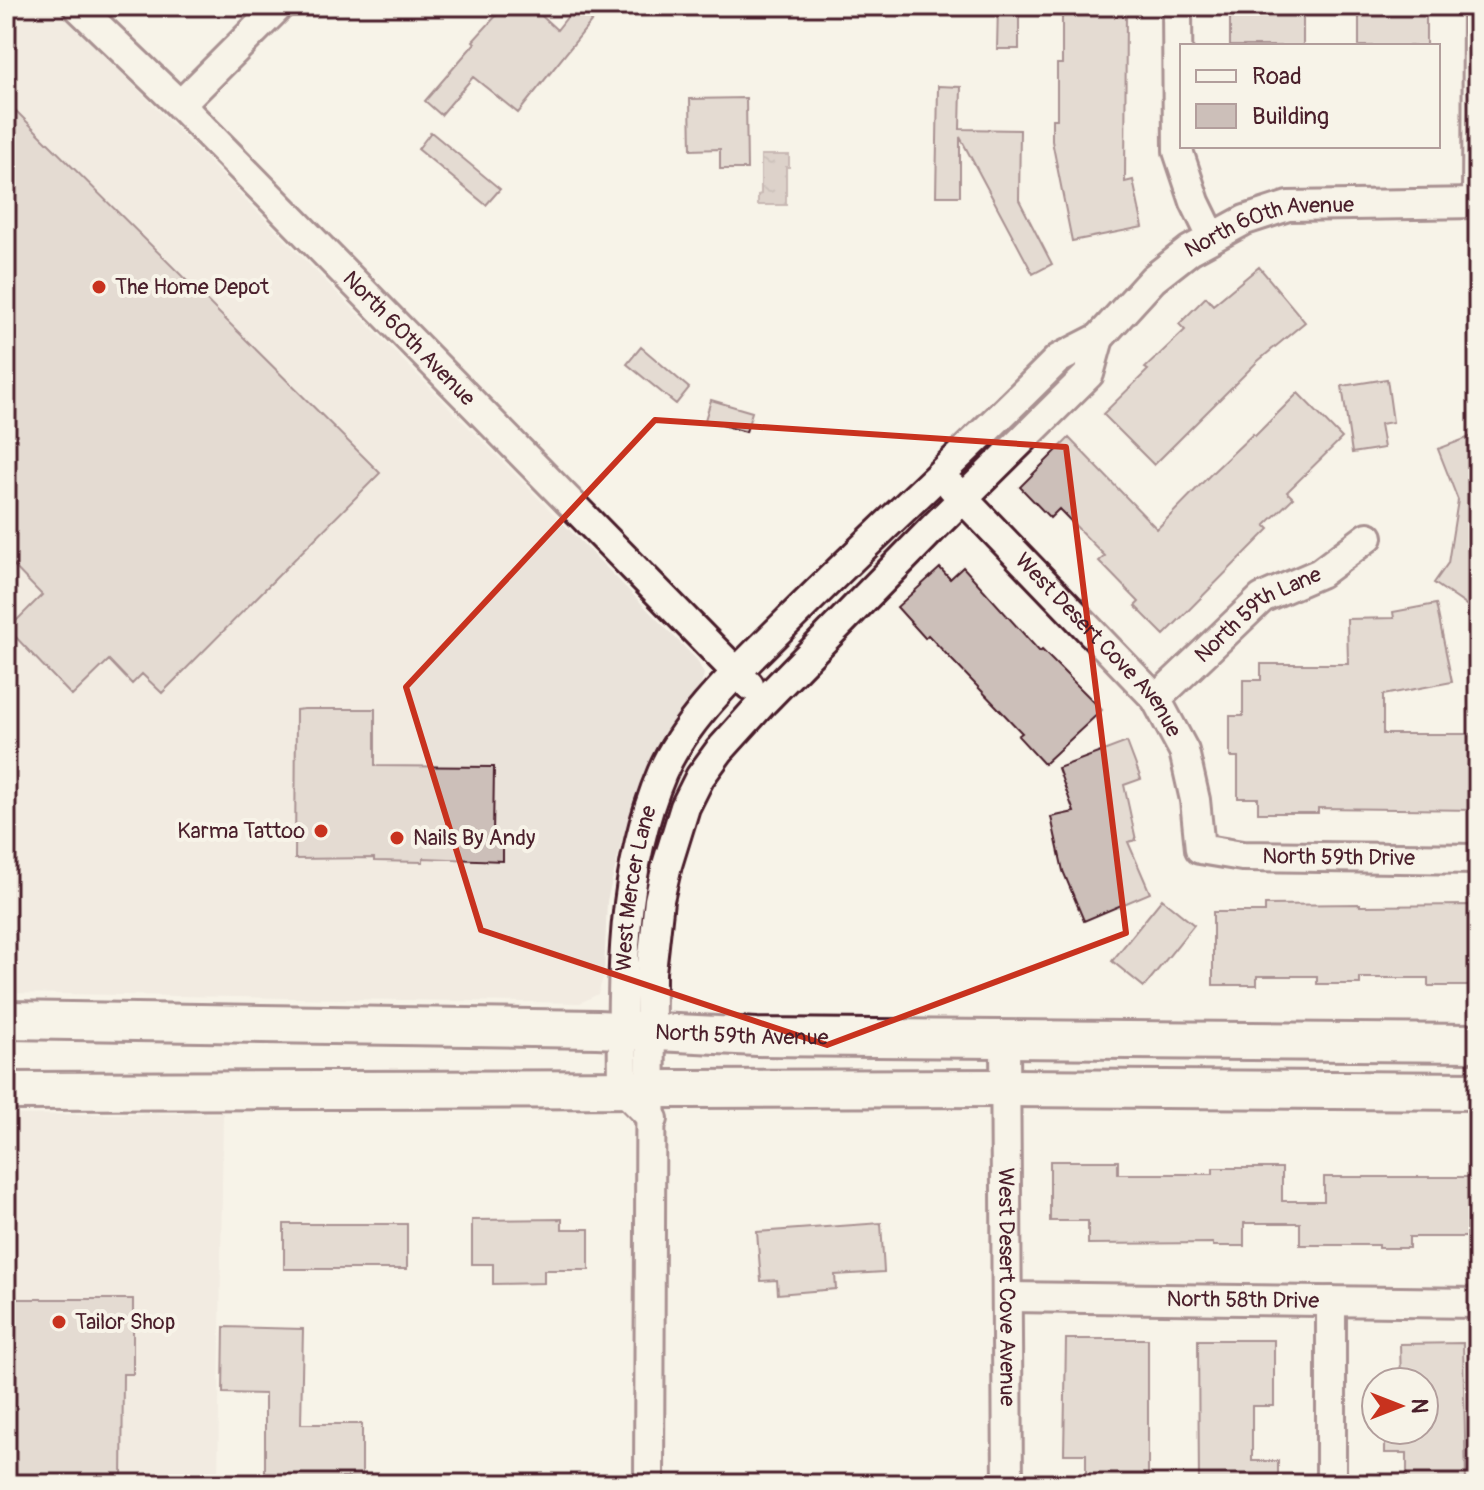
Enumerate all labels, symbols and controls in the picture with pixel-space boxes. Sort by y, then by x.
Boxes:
legend [1180,44,1440,148]
text: Road [1252,62,1302,91]
text: Building [1252,102,1329,131]
street label: North 60th Avenue [1180,191,1354,264]
street label: North 60th Avenue [337,265,482,412]
place label: The Home Depot [115,273,269,301]
marker: The Home Depot [90,278,108,296]
street label: West Desert Cove Avenue [1009,547,1188,742]
street label: North 59th Lane [1189,560,1326,669]
street label: West Mercer Lane [610,802,663,972]
place label: Karma Tattoo [177,817,305,845]
marker: Karma Tattoo [312,822,330,840]
place label: Nails By Andy [413,824,535,852]
marker: Nails By Andy [388,829,406,847]
street label: North 59th Drive [1262,842,1415,872]
street label: North 59th Avenue [654,1018,829,1052]
street label: West Desert Cove Avenue [992,1168,1021,1407]
street label: North 58th Drive [1167,1285,1320,1315]
place label: Tailor Shop [75,1308,175,1336]
marker: Tailor Shop [50,1313,68,1331]
north arrow [1360,1366,1440,1446]
text: N [1405,1399,1433,1414]

